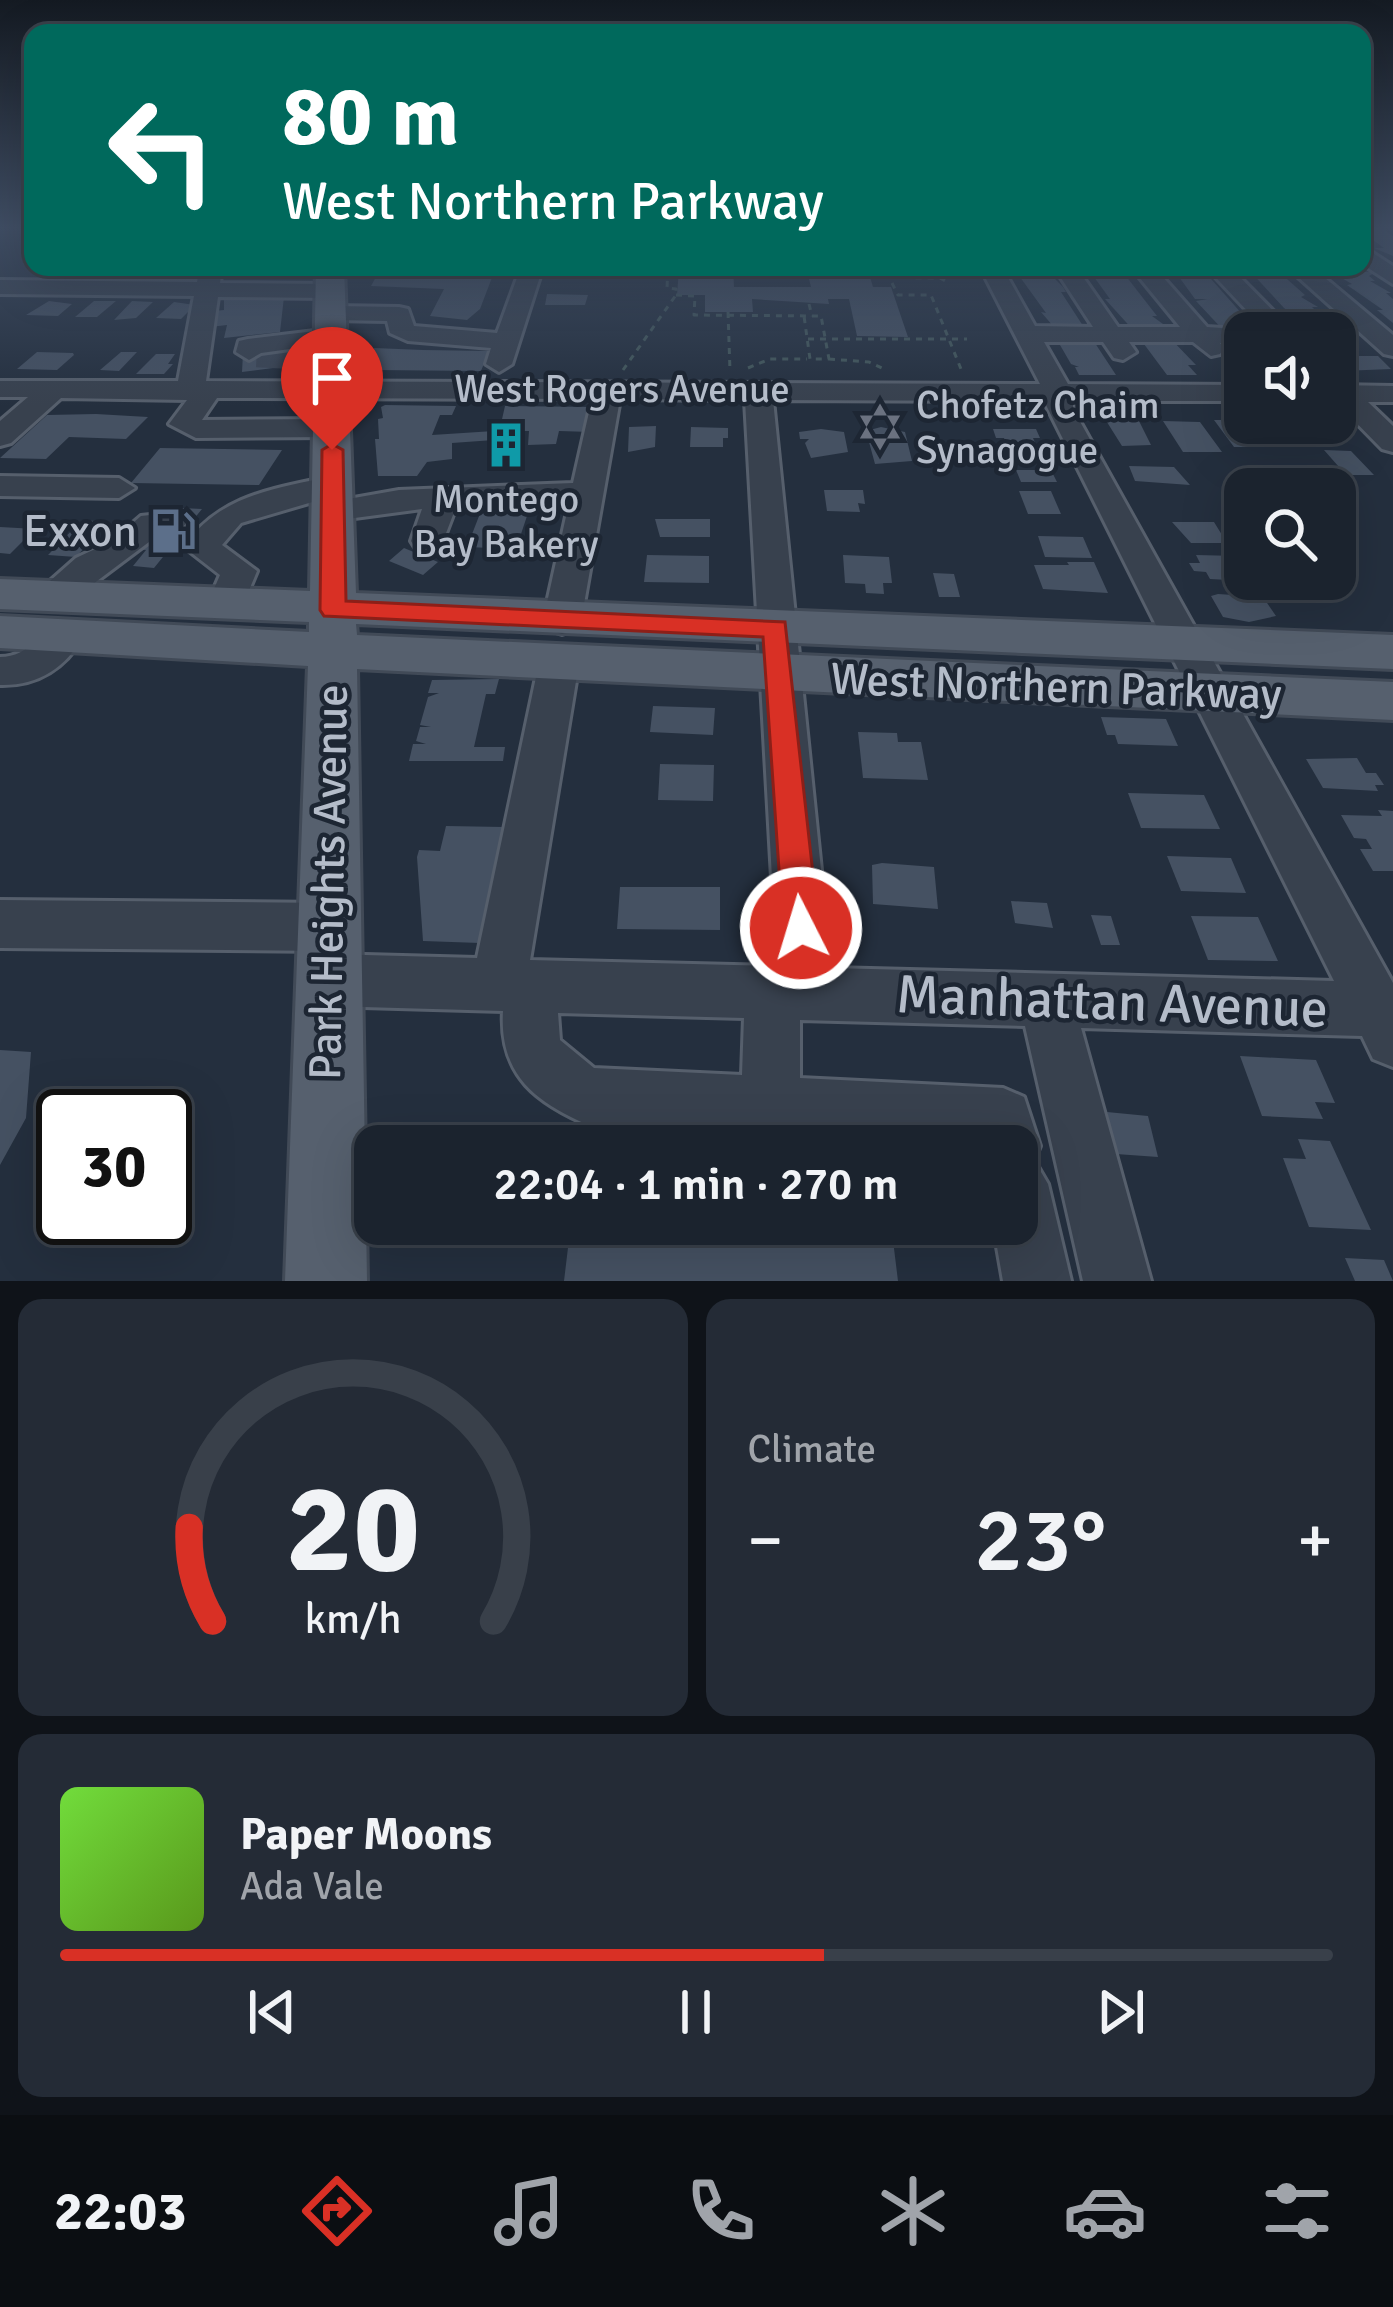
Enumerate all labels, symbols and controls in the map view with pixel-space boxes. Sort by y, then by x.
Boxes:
text: 80 m [282,65,459,169]
icon: left [84,72,240,228]
text: West Northern Parkway [282,168,824,235]
map controls [1224,312,1356,600]
button: sound [1224,312,1356,444]
pin [281,327,383,450]
icon: arrive [299,345,365,411]
street label: West Rogers Avenue [454,365,790,413]
place label: Chofetz Chaim Synagogue [916,381,1160,474]
synagogue icon: Chofetz Chaim Synagogue [855,402,905,452]
building icon: Montego Bay Bakery [481,420,531,470]
button: search [1224,468,1356,600]
place label: Montego Bay Bakery [414,475,598,568]
place label: Exxon [23,504,137,559]
fuel station icon: Exxon [148,506,198,556]
street label: West Northern Parkway [829,652,1283,722]
street label: Park Heights Avenue [298,684,360,1080]
position arrow [738,865,864,991]
street label: Manhattan Avenue [895,961,1329,1043]
speed limit sign: 30 [36,1089,192,1245]
text: 22:04 · 1 min · 270 m [494,1157,898,1212]
text: Climate [748,1425,876,1473]
text: 20 [285,1453,420,1606]
text: 23° [974,1485,1106,1596]
text: − [748,1500,783,1581]
text: + [1297,1500,1333,1581]
text: km/h [304,1592,401,1645]
text: Paper Moons [240,1807,492,1862]
text: Ada Vale [240,1862,384,1910]
icon: previous [239,1979,305,2045]
icon: pause [663,1979,729,2045]
icon: next [1088,1979,1154,2045]
icon: directions [295,2169,379,2253]
icon: music [487,2169,571,2253]
icon: phone [679,2169,763,2253]
icon: climate [871,2169,955,2253]
icon: car [1063,2169,1147,2253]
icon: filters [1255,2169,1339,2253]
text: 22:03 [54,2178,187,2245]

